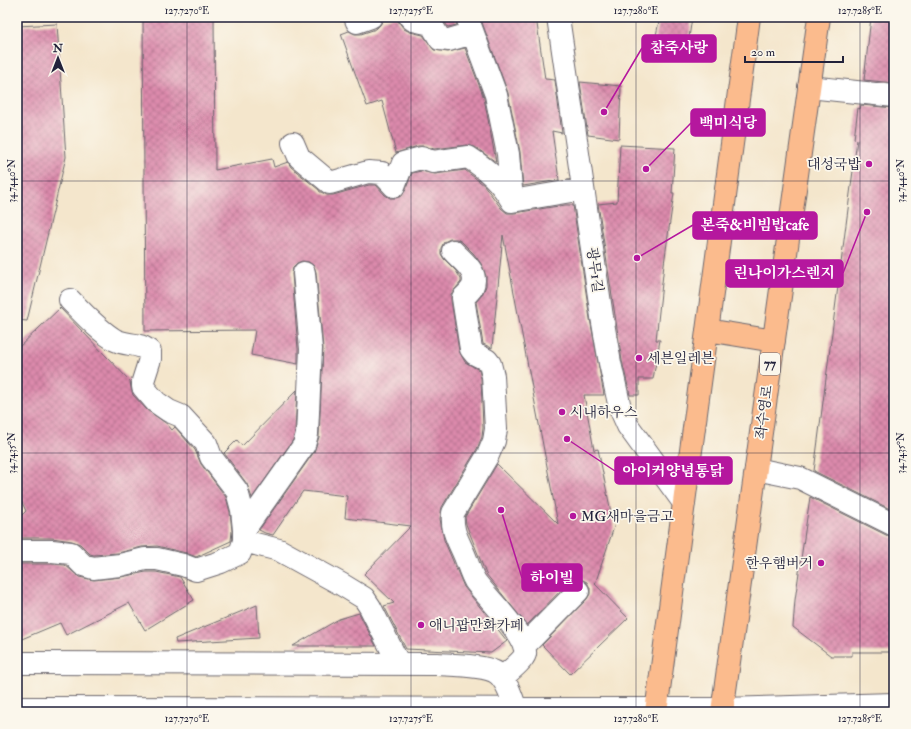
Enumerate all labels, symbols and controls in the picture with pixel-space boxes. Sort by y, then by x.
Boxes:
text: 127.7270°E [165,5,209,17]
text: 127.7275°E [389,5,433,17]
text: 127.7280°E [614,5,658,17]
text: 127.7285°E [838,5,882,17]
callout: 참죽사랑 [642,35,716,62]
north arrow [38,38,78,78]
scale bar [745,38,843,64]
text: 참죽사랑 [650,39,708,58]
text: N [52,42,64,55]
text: 20 m [751,45,776,60]
callout: 백미식당 [691,109,765,136]
text: 백미식당 [699,114,757,133]
place label: 대성국밥 [807,156,861,173]
text: 34.7440°N [6,159,18,203]
marker: 대성국밥 [864,159,874,169]
text: 34.7440°N [895,159,907,203]
callout: 본죽&비빔밥cafe [693,212,817,239]
text: 본죽&비빔밥cafe [701,216,810,235]
street label: 광무1길 [583,246,607,294]
callout: 린나이가스렌지 [726,260,843,287]
text: 린나이가스렌지 [733,264,835,283]
place label: 세븐일레븐 [647,350,715,367]
marker: 세븐일레븐 [634,353,644,363]
road number: 77 [760,353,780,375]
street label: 좌수영로 [752,384,776,440]
place label: 시내하우스 [570,404,638,421]
marker: 시내하우스 [557,407,567,417]
text: 34.7435°N [6,432,18,474]
text: 34.7435°N [895,432,907,474]
callout: 아이커양념통닭 [615,457,732,484]
text: 아이커양념통닭 [622,462,724,481]
place label: MG새마을금고 [581,508,674,525]
marker: MG새마을금고 [568,511,578,521]
place label: 한우햄버거 [745,555,813,572]
marker: 한우햄버거 [816,558,826,568]
callout: 하이빌 [522,564,582,591]
text: 하이빌 [530,569,574,588]
place label: 애니팝만화카페 [429,617,524,634]
marker: 애니팝만화카페 [416,620,426,630]
text: 127.7270°E [165,713,209,725]
text: 127.7275°E [389,713,433,725]
text: 127.7280°E [614,713,658,725]
text: 127.7285°E [838,713,882,725]

